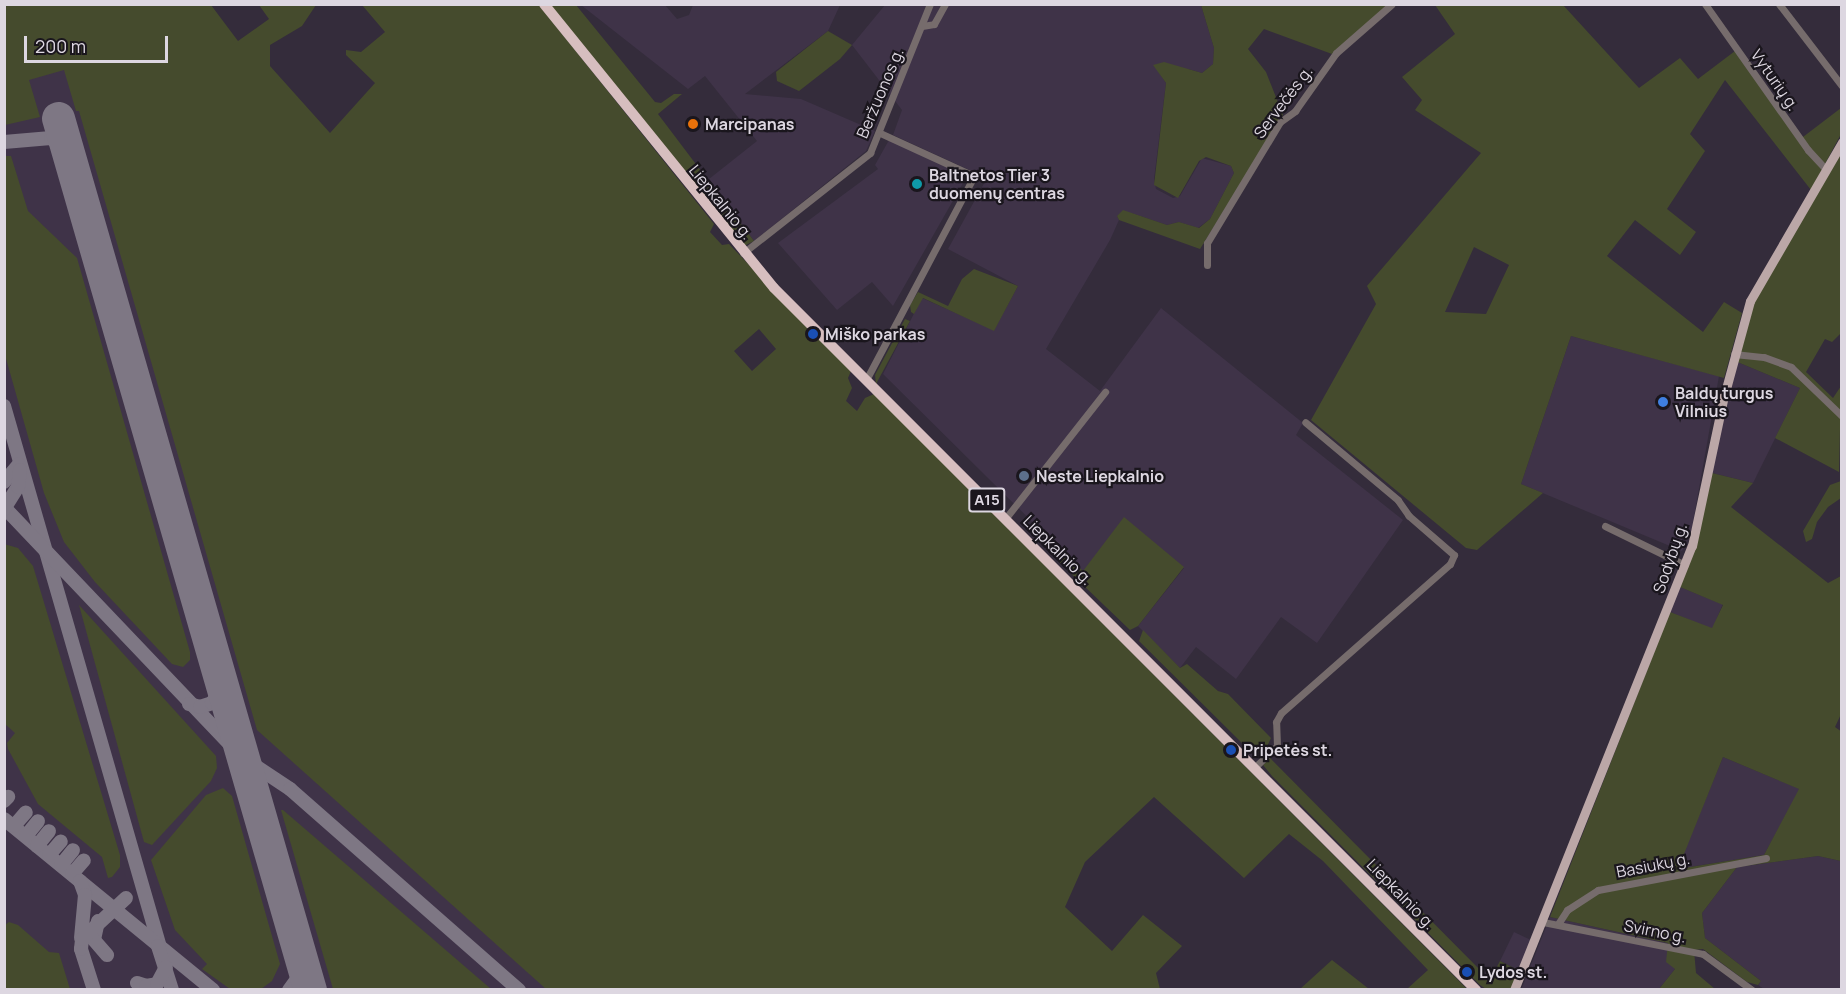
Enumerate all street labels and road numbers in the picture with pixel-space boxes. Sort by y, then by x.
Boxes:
street label: Beržuonos g. [852,45,908,141]
street label: Vyturių g. [1747,46,1803,114]
street label: Servečės g. [1250,62,1316,142]
street label: Liepkalnio g. [685,161,757,243]
road number: A15 [968,488,1006,512]
street label: Liepkalnio g. [1019,511,1097,589]
street label: Sodybų g. [1649,520,1691,596]
street label: Basiukų g. [1615,848,1691,882]
street label: Liepkalnio g. [1363,855,1439,933]
street label: Svirno g. [1622,916,1688,946]

